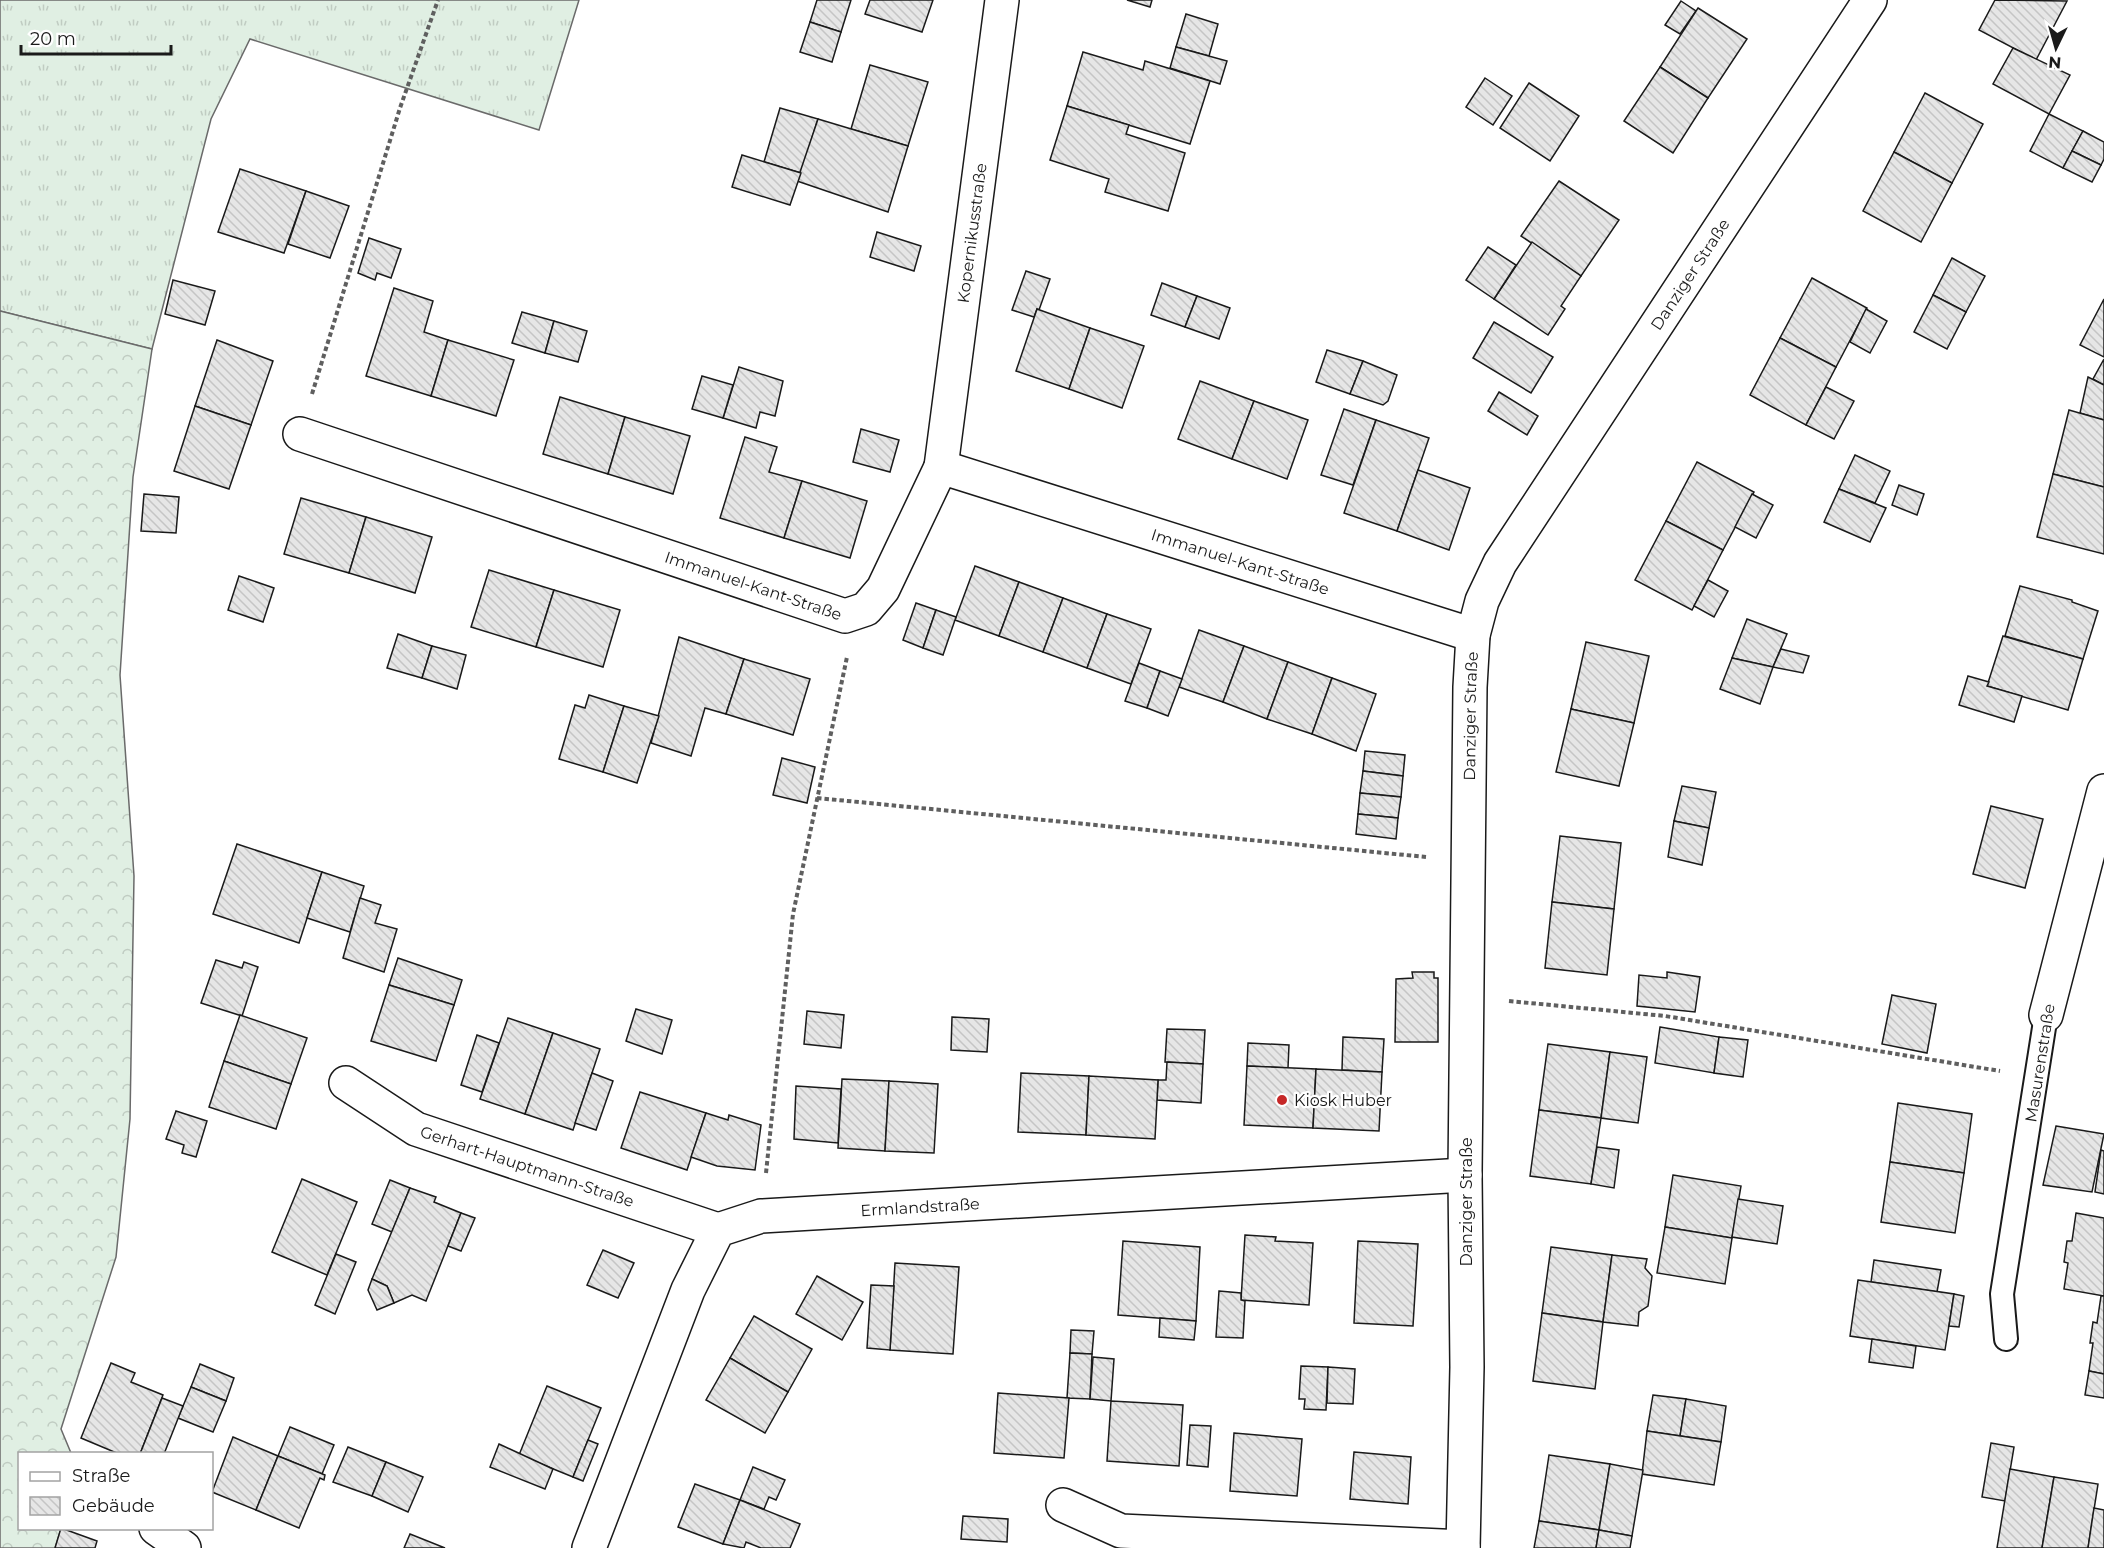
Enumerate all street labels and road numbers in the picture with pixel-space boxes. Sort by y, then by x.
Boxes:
street label: Kopernikusstraße [953,162,990,304]
street label: Danziger Straße [1646,215,1733,333]
street label: Immanuel-Kant-Straße [1149,525,1332,599]
street label: Immanuel-Kant-Straße [662,547,844,624]
street label: Danziger Straße [1460,651,1482,781]
street label: Masurenstraße [2021,1002,2059,1124]
street label: Gerhart-Hauptmann-Straße [418,1122,637,1211]
street label: Danziger Straße [1457,1137,1476,1267]
street label: Ermlandstraße [860,1194,980,1220]

